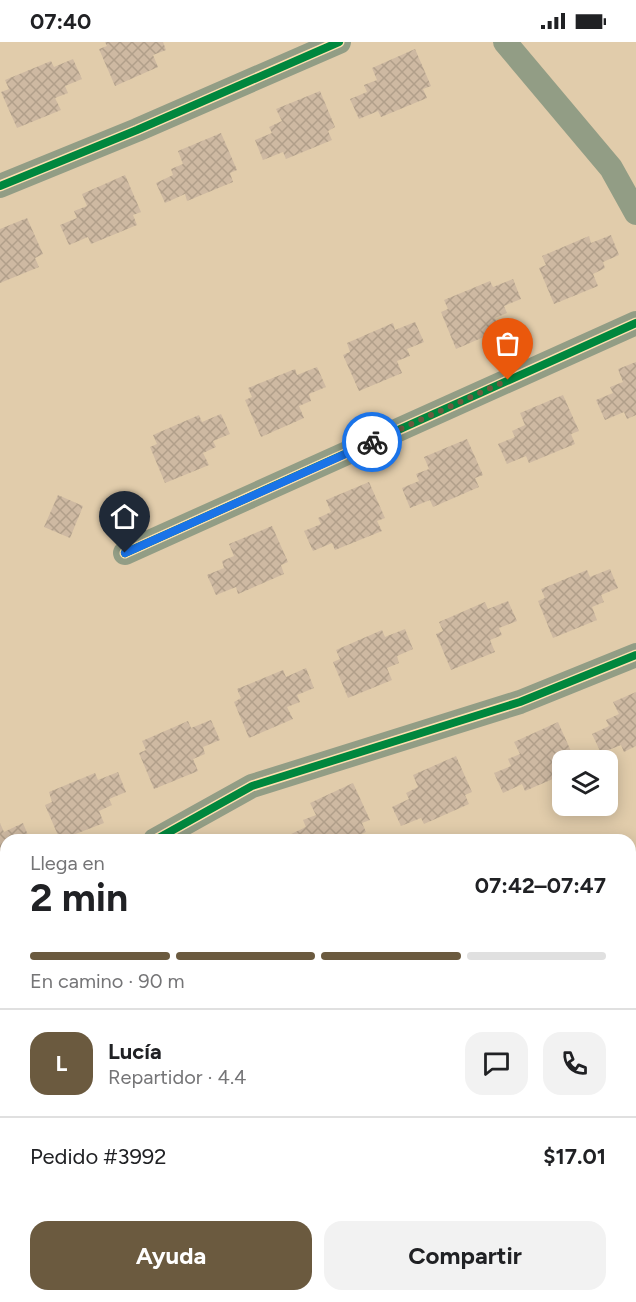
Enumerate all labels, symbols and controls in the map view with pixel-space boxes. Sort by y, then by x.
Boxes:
text: 07:40 [30,8,91,35]
pin [482,318,533,380]
icon: bag [491,327,524,360]
courier [342,412,402,472]
icon: bike [356,426,389,459]
pin [99,491,150,553]
icon: home [108,500,141,533]
map controls [552,750,618,816]
button: layers [552,750,618,816]
text: Llega en [30,851,105,875]
text: 07:42–07:47 [475,872,606,899]
text: 2 min [30,874,128,921]
text: En camino · 90 m [30,969,184,993]
button: chat [465,1032,528,1095]
button: phone [543,1032,606,1095]
text: Lucía [108,1038,162,1065]
text: L [56,1050,67,1077]
text: Repartidor · 4.4 [108,1065,246,1089]
text: Pedido #3992 [30,1143,167,1170]
text: $17.01 [543,1143,606,1170]
button: Ayuda [30,1221,312,1290]
button: Compartir [324,1221,606,1290]

